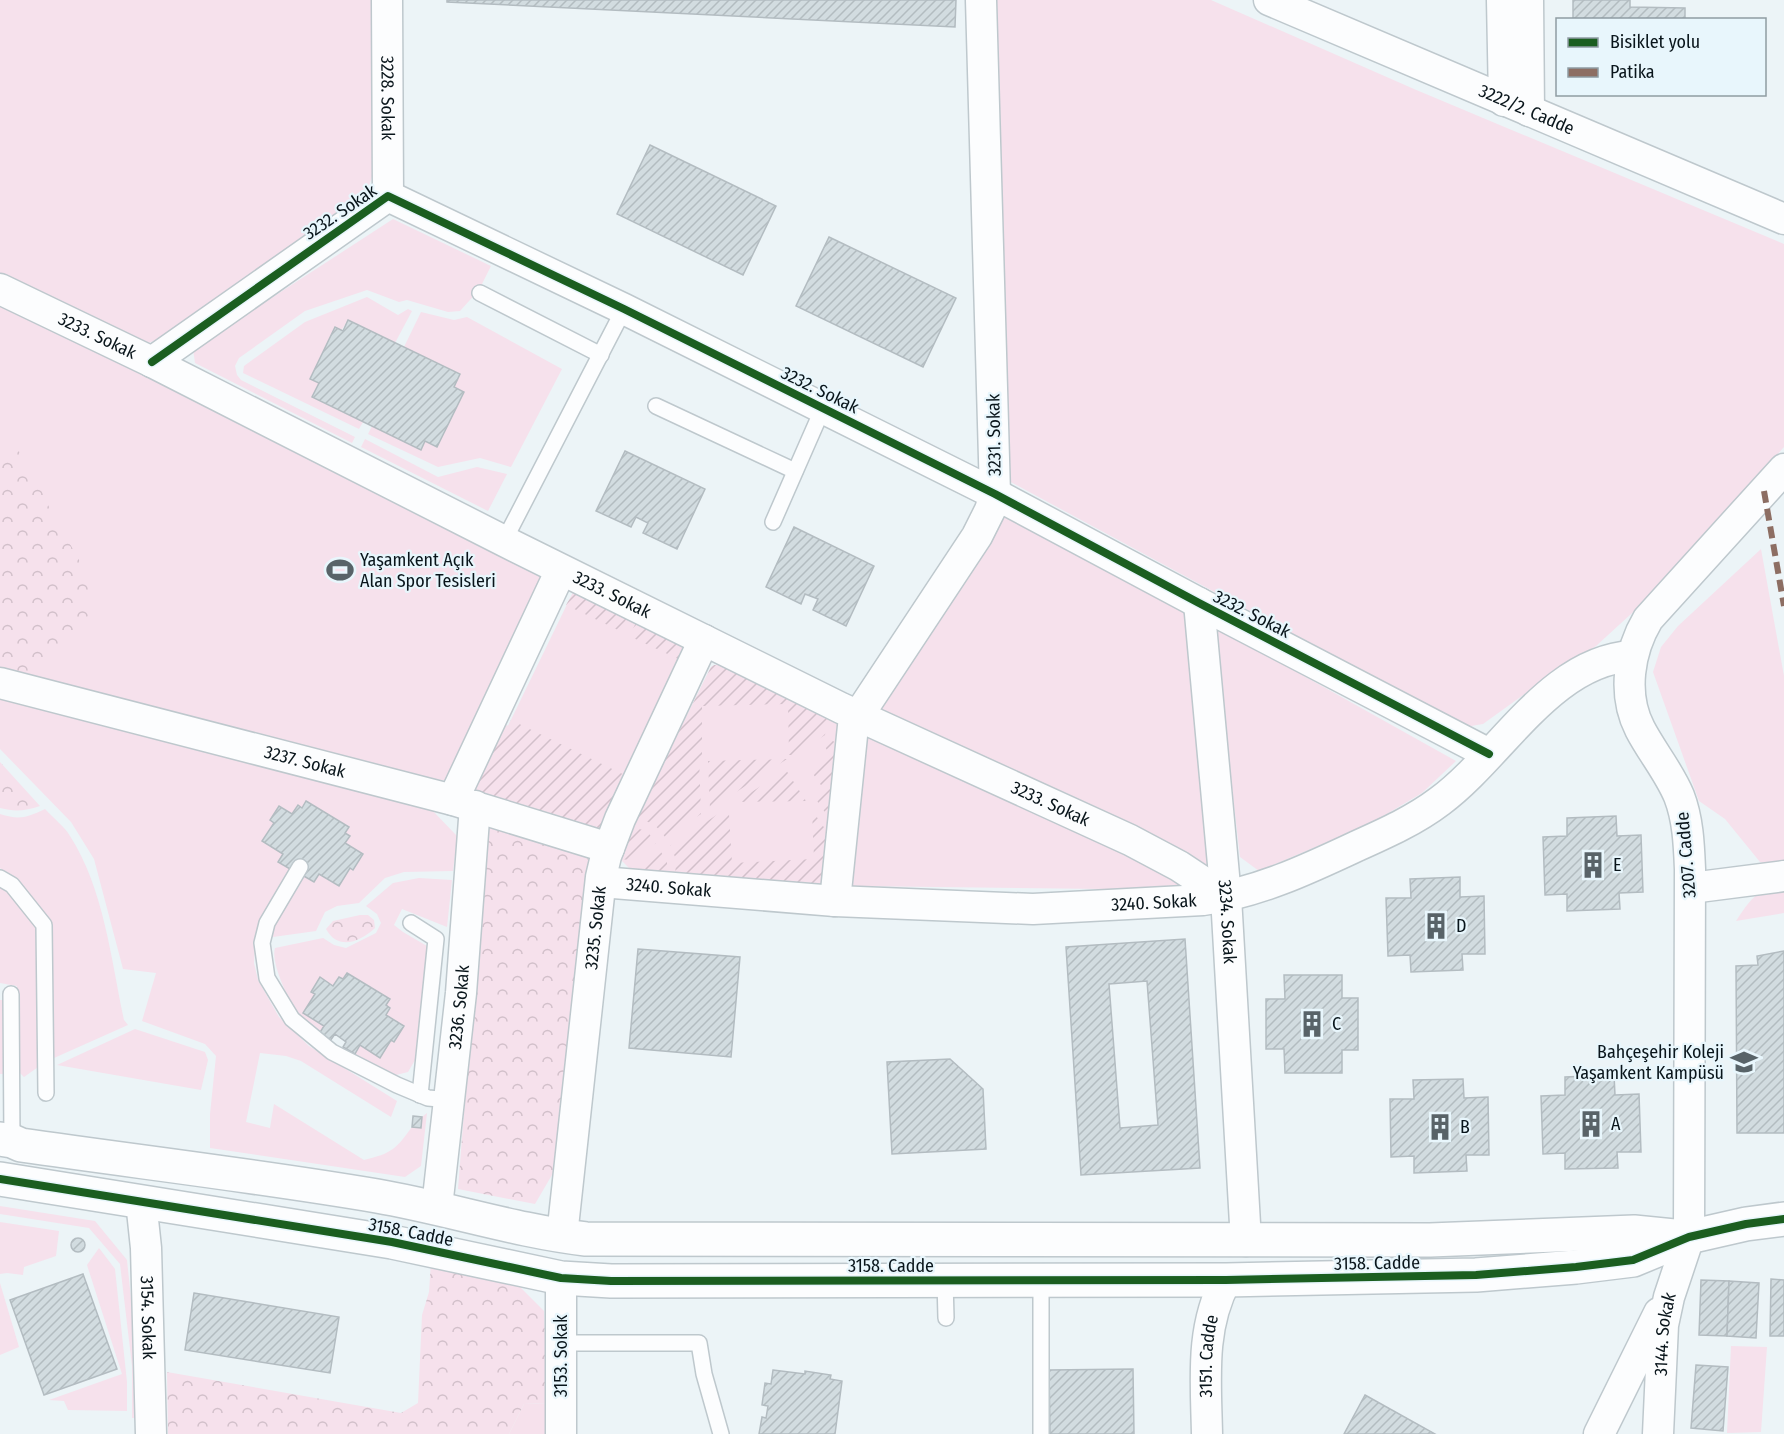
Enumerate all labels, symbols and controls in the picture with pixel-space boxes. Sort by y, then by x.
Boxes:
legend [1556,18,1766,96]
text: Bisiklet yolu [1610,31,1700,53]
street label: 3228. Sokak [376,56,399,141]
text: Patika [1610,61,1655,83]
street label: 3222/2. Cadde [1476,80,1578,140]
street label: 3232. Sokak [299,179,381,244]
street label: 3233. Sokak [55,308,141,364]
street label: 3232. Sokak [778,362,863,418]
street label: 3231. Sokak [982,393,1006,476]
place label: Yaşamkent Açık Alan Spor Tesisleri [360,549,496,592]
sports icon: Yaşamkent Açık Alan Spor Tesisleri [325,555,355,585]
street label: 3233. Sokak [569,566,655,623]
street label: 3232. Sokak [1210,585,1295,643]
street label: 3237. Sokak [262,741,349,783]
street label: 3233. Sokak [1008,776,1094,831]
street label: 3207. Cadde [1671,811,1701,899]
building icon: E [1578,850,1608,880]
place label: E [1613,854,1621,876]
street label: 3240. Sokak [625,873,713,902]
street label: 3234. Sokak [1213,879,1241,965]
street label: 3235. Sokak [580,884,611,971]
street label: 3240. Sokak [1111,889,1198,916]
building icon: D [1421,911,1451,941]
place label: D [1456,915,1466,937]
street label: 3236. Sokak [444,964,474,1051]
building icon: C [1297,1009,1327,1039]
place label: C [1332,1013,1341,1035]
place label: Bahçeşehir Koleji Yaşamkent Kampüsü [1573,1041,1724,1084]
school or university icon: Bahçeşehir Koleji Yaşamkent Kampüsü [1729,1047,1759,1077]
building icon: A [1576,1109,1606,1139]
building icon: B [1425,1112,1455,1142]
place label: A [1611,1113,1621,1135]
place label: B [1460,1116,1470,1138]
street label: 3158. Cadde [367,1213,455,1251]
street label: 3158. Cadde [1334,1251,1420,1275]
street label: 3158. Cadde [848,1255,934,1277]
street label: 3154. Sokak [136,1276,160,1360]
street label: 3144. Sokak [1650,1289,1681,1377]
street label: 3151. Cadde [1195,1312,1223,1398]
street label: 3153. Sokak [550,1314,572,1397]

